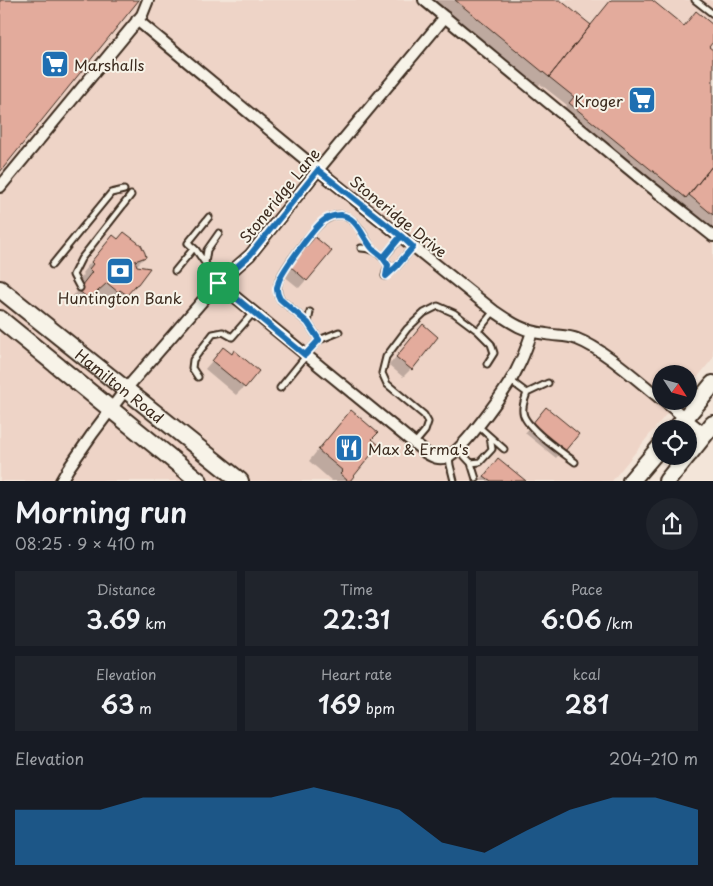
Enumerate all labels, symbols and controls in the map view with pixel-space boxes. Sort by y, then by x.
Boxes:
supermarket icon: Marshalls [40,49,70,79]
place label: Marshalls [74,53,145,76]
supermarket icon: Kroger [627,85,657,115]
place label: Kroger [574,89,623,112]
street label: Stoneridge Lane [233,142,325,248]
street label: Stoneridge Drive [345,170,453,263]
bank icon: Huntington Bank [105,256,135,286]
pin [197,262,239,304]
icon: arrive [204,269,232,297]
place label: Huntington Bank [58,286,182,309]
street label: Hamilton Road [71,343,170,428]
north arrow [652,365,698,410]
map controls [652,365,697,465]
button: locate [652,420,697,465]
restaurant icon: Max & Erma's [334,433,364,463]
place label: Max & Erma's [368,437,469,460]
text: Morning run [15,490,187,533]
button: share [646,498,698,550]
text: 08:25 · 9 × 410 m [15,531,155,555]
text: Distance [97,579,156,600]
text: Time [340,579,373,600]
text: Pace [571,579,603,600]
text: 3.69 [86,600,141,638]
text: 22:31 [323,600,390,638]
text: 6:06 [541,600,602,638]
text: km [141,613,166,634]
text: /km [602,613,633,634]
text: Elevation [96,664,156,685]
text: Heart rate [321,664,392,685]
text: kcal [573,664,601,685]
text: 63 [101,685,134,723]
text: 169 [318,685,361,723]
text: 281 [565,685,609,723]
text: m [134,698,152,719]
text: bpm [361,698,395,719]
text: Elevation [15,746,84,770]
text: 204–210 m [609,746,698,770]

